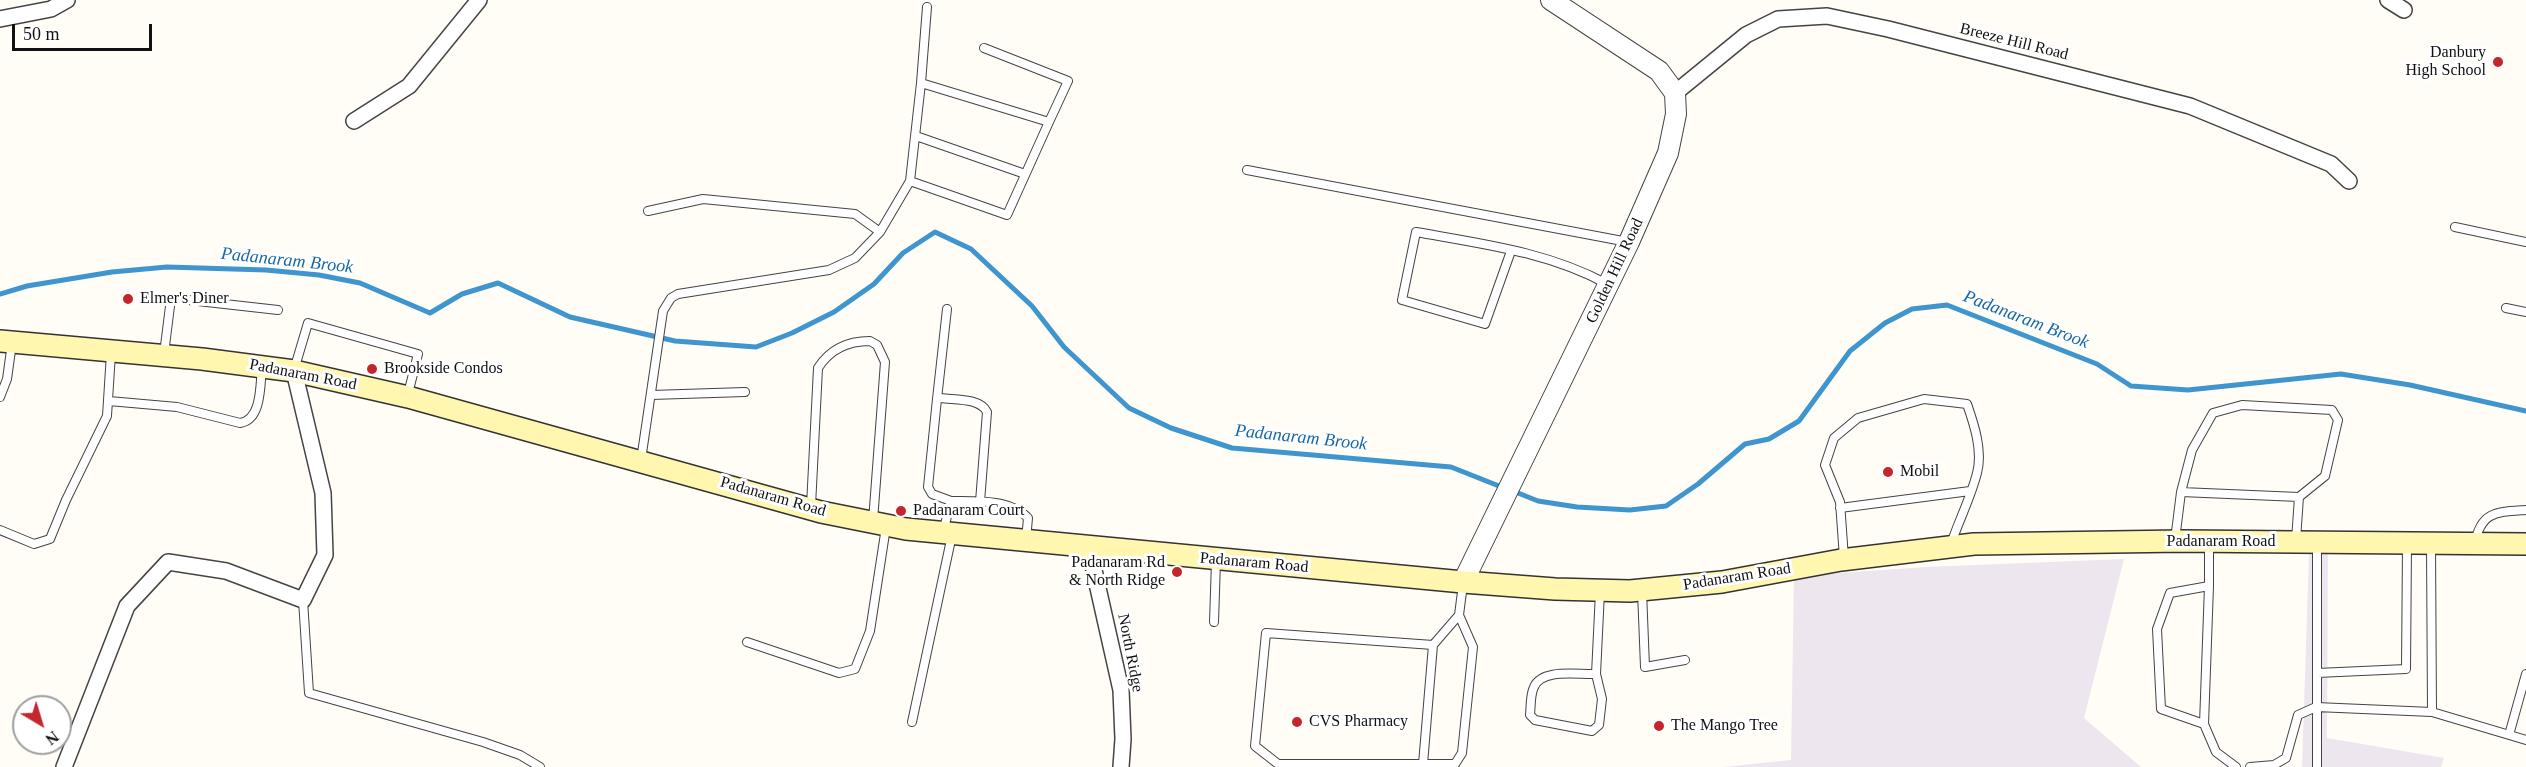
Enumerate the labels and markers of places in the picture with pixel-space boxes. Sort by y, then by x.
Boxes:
place label: Danbury High School [2406,43,2486,81]
marker: Danbury High School [2491,55,2505,69]
place label: Elmer's Diner [140,289,229,309]
marker: Elmer's Diner [121,292,135,306]
place label: Brookside Condos [384,359,503,379]
marker: Brookside Condos [365,362,379,376]
place label: Mobil [1900,462,1939,482]
marker: Mobil [1881,465,1895,479]
place label: Padanaram Court [913,501,1025,521]
marker: Padanaram Court [894,504,908,518]
place label: Padanaram Rd & North Ridge [1069,553,1165,591]
marker: Padanaram Rd & North Ridge [1170,565,1184,579]
place label: CVS Pharmacy [1309,712,1408,732]
marker: CVS Pharmacy [1290,715,1304,729]
place label: The Mango Tree [1671,716,1778,736]
marker: The Mango Tree [1652,719,1666,733]

